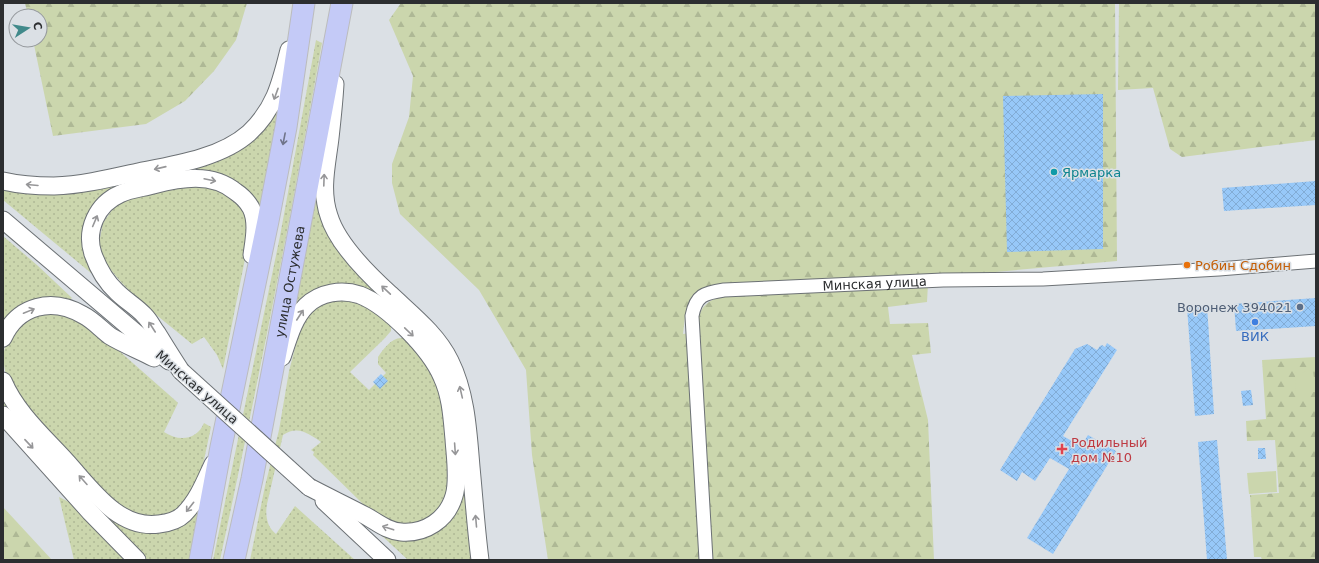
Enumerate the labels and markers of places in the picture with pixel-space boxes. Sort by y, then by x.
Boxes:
place label: Ярмарка [1062,165,1121,180]
marker: Ярмарка [1049,167,1059,177]
place label: Робин Сдобин [1195,258,1291,273]
marker: Робин Сдобин [1182,260,1192,270]
place label: Воронеж 394021 [1177,300,1292,315]
marker: Воронеж 394021 [1295,302,1305,312]
marker: ВИК [1250,317,1260,327]
place label: ВИК [1241,329,1269,344]
place label: Родильный дом №10 [1071,435,1147,465]
marker: Родильный дом №10 [1056,443,1068,455]

